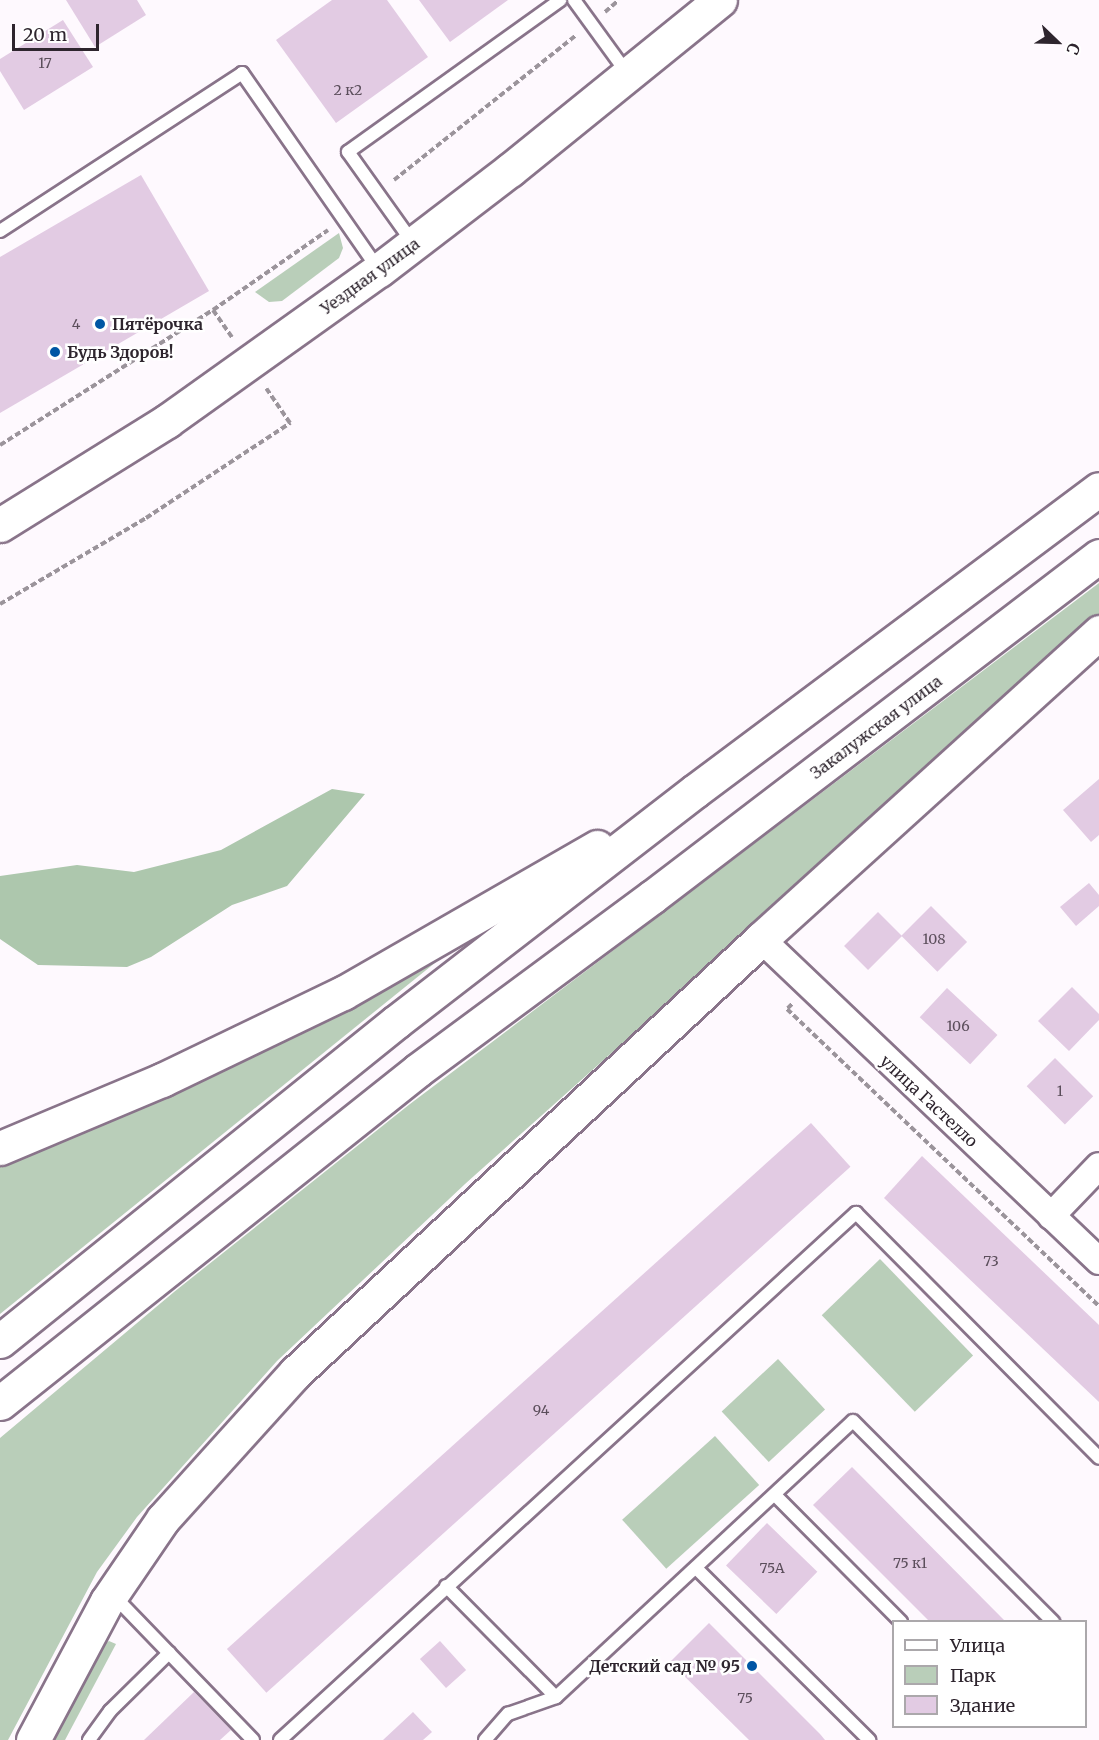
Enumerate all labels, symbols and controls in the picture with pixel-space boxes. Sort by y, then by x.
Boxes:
scale bar [15,12,102,50]
north arrow [1027,12,1087,72]
text: 20 m [23,23,67,46]
text: С [1062,40,1085,58]
house number: 17 [38,55,52,71]
house number: 2 к2 [334,82,362,98]
street label: Уездная улица [317,234,423,318]
place label: Пятёрочка [112,314,203,334]
house number: 4 [72,316,80,332]
marker: Пятёрочка [93,317,107,331]
place label: Будь Здоров! [67,342,174,362]
marker: Будь Здоров! [48,345,62,359]
street label: Закалужская улица [807,671,945,783]
house number: 108 [922,931,946,947]
house number: 106 [946,1018,970,1034]
street label: улица Гастелло [876,1051,982,1151]
house number: 1 [1057,1083,1063,1099]
house number: 73 [983,1253,999,1269]
house number: 94 [533,1402,549,1418]
house number: 75 к1 [893,1555,927,1571]
house number: 75А [759,1560,785,1576]
legend [892,1620,1087,1728]
text: Улица [950,1634,1005,1657]
place label: Детский сад № 95 [589,1656,740,1676]
marker: Детский сад № 95 [745,1659,759,1673]
text: Парк [950,1664,996,1687]
house number: 75 [737,1690,753,1706]
text: Здание [950,1694,1015,1717]

